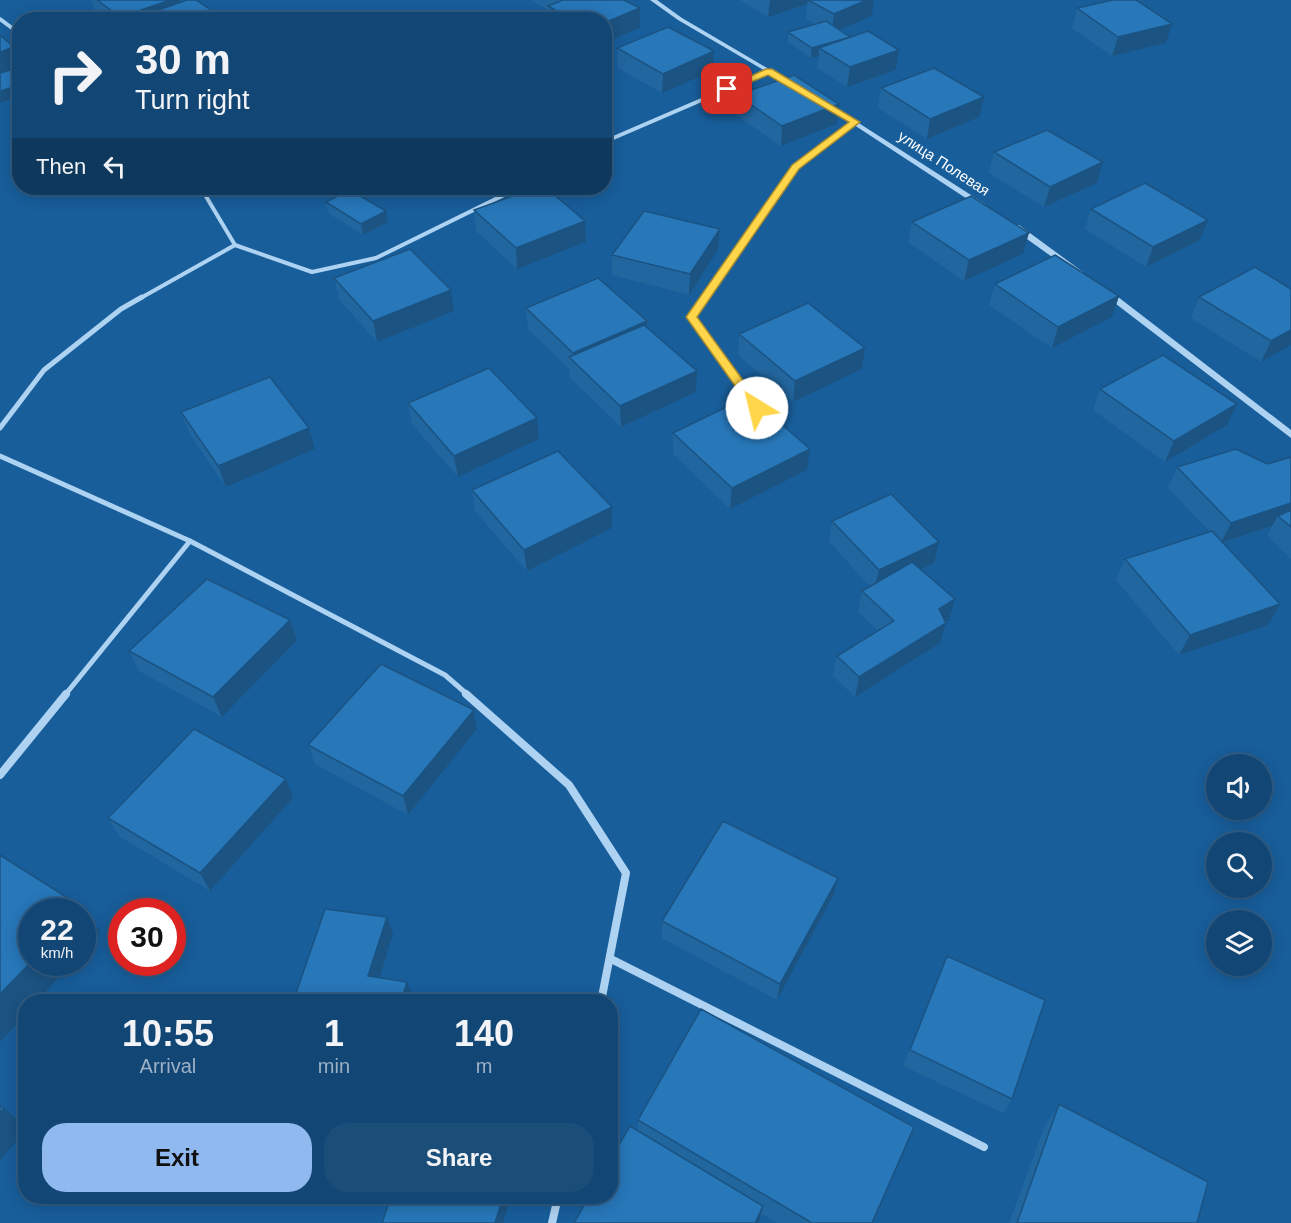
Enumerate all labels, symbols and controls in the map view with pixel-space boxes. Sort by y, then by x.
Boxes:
icon: right [36,36,114,114]
text: 30 m [135,36,231,83]
pin [701,63,752,114]
icon: arrive [710,72,743,105]
text: Turn right [135,85,250,115]
street label: улица Полевая [895,127,993,199]
icon: left [98,150,131,183]
text: Then [36,154,86,179]
position arrow [725,376,789,440]
map controls [1206,754,1272,976]
button: sound [1206,754,1272,820]
button: search [1206,832,1272,898]
speed limit sign: 30 [108,898,186,976]
button: layers [1206,910,1272,976]
text: 22 [40,913,74,946]
text: km/h [41,944,73,961]
text: 10:55 [122,1013,214,1054]
text: 1 [324,1013,344,1054]
text: 140 [454,1013,514,1054]
text: Arrival [140,1055,196,1077]
text: min [318,1055,350,1077]
text: m [476,1055,492,1077]
button: Exit [42,1123,312,1192]
button: Share [324,1123,594,1192]

